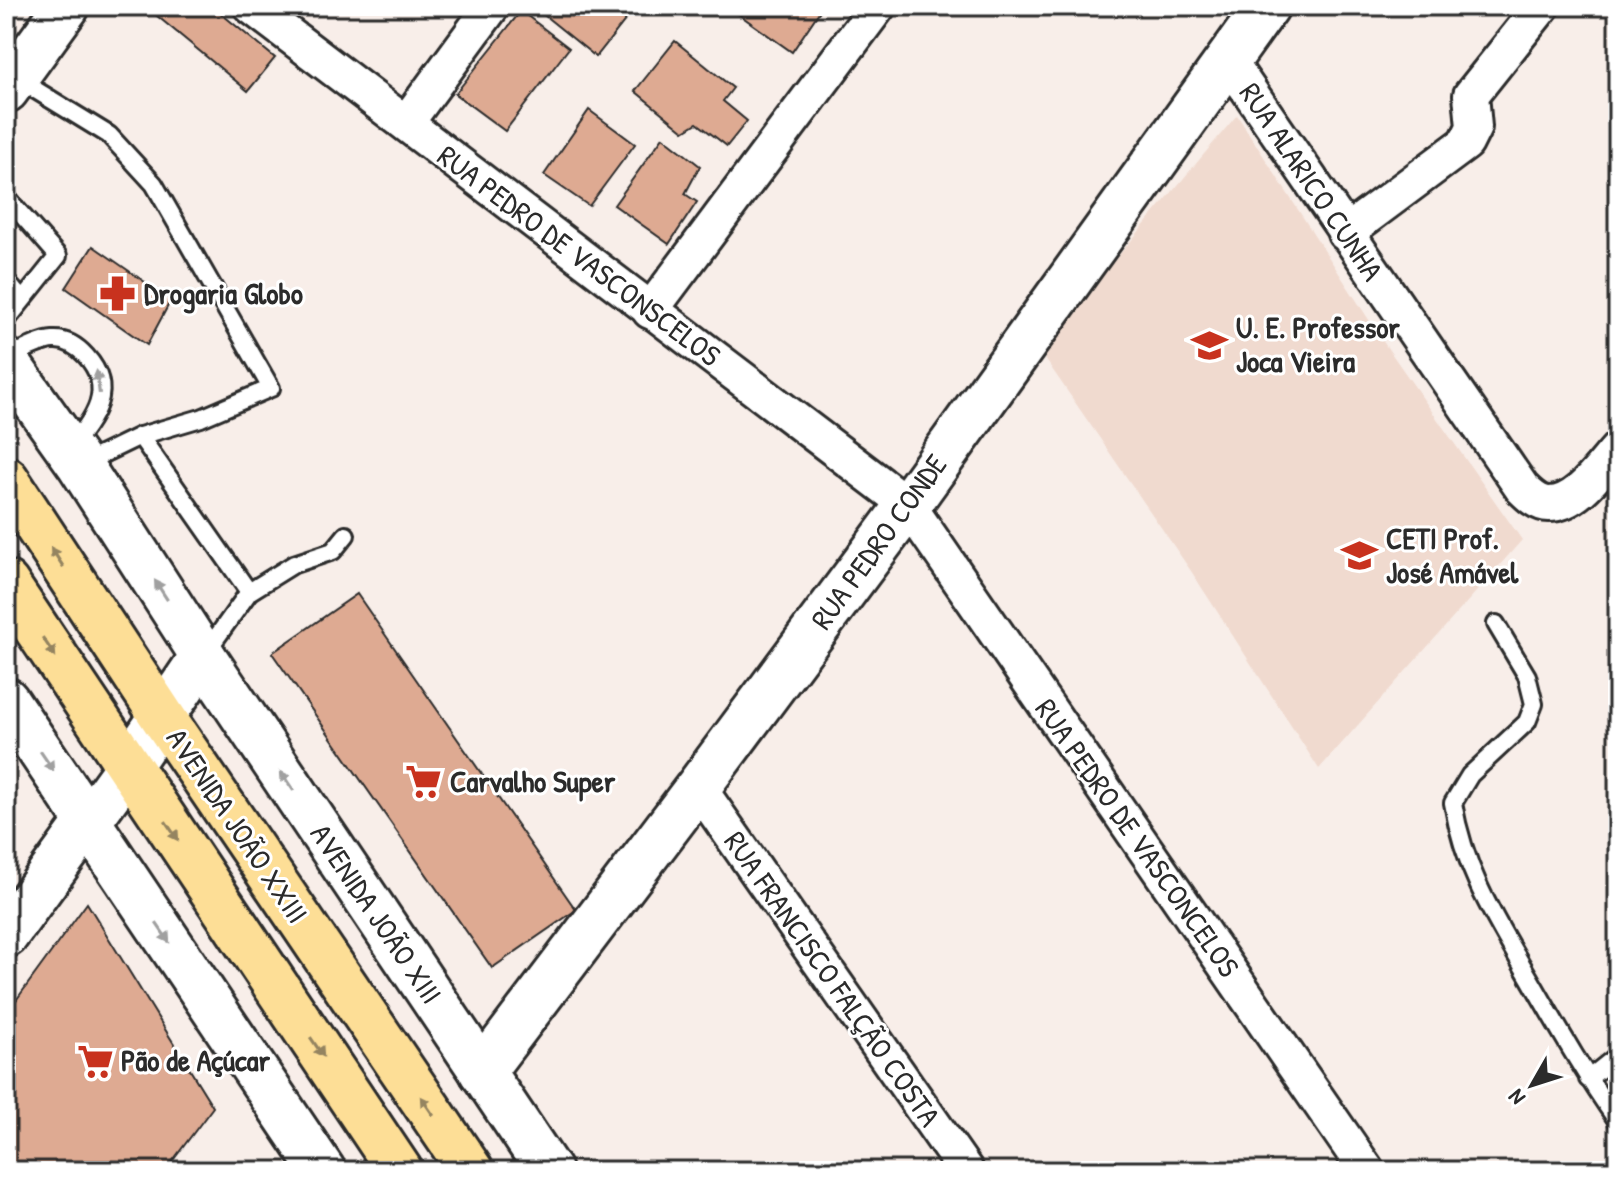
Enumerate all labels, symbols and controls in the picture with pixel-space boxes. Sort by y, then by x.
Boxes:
street label: RUA ALARICO CUNHA [1231,75,1393,288]
street label: RUA PEDRO DE VASCONSCELOS [430,136,729,375]
place label: Drogaria Globo [144,273,303,314]
pharmacy icon: Drogaria Globo [99,275,137,313]
place label: U. E. Professor Joca Vieira [1236,307,1400,381]
school or university icon: U. E. Professor Joca Vieira [1191,326,1229,364]
one-way arrow [92,369,105,394]
street label: RUA PEDRO CONDE [801,446,955,637]
place label: CETI Prof. José Amável [1386,518,1519,592]
school or university icon: CETI Prof. José Amável [1341,537,1379,575]
one-way arrow [51,546,65,568]
one-way arrow [153,580,168,601]
one-way arrow [41,637,56,658]
street label: RUA PEDRO DE VASCONCELOS [1027,690,1249,985]
street label: AVENIDA JOÃO XXIII [158,720,318,931]
one-way arrow [39,750,54,771]
place label: Carvalho Super [450,761,616,802]
supermarket icon: Carvalho Super [405,763,443,801]
one-way arrow [280,770,295,792]
street label: AVENIDA JOÃO XIII [302,816,452,1011]
one-way arrow [164,821,179,842]
street label: RUA FRANCISCO FALÇÃO COSTA [716,823,950,1134]
one-way arrow [156,923,171,944]
one-way arrow [309,1037,324,1058]
place label: Pão de Açúcar [121,1040,270,1080]
supermarket icon: Pão de Açúcar [76,1042,114,1080]
north arrow [1492,1045,1572,1125]
text: N [1501,1083,1532,1112]
one-way arrow [420,1096,435,1117]

